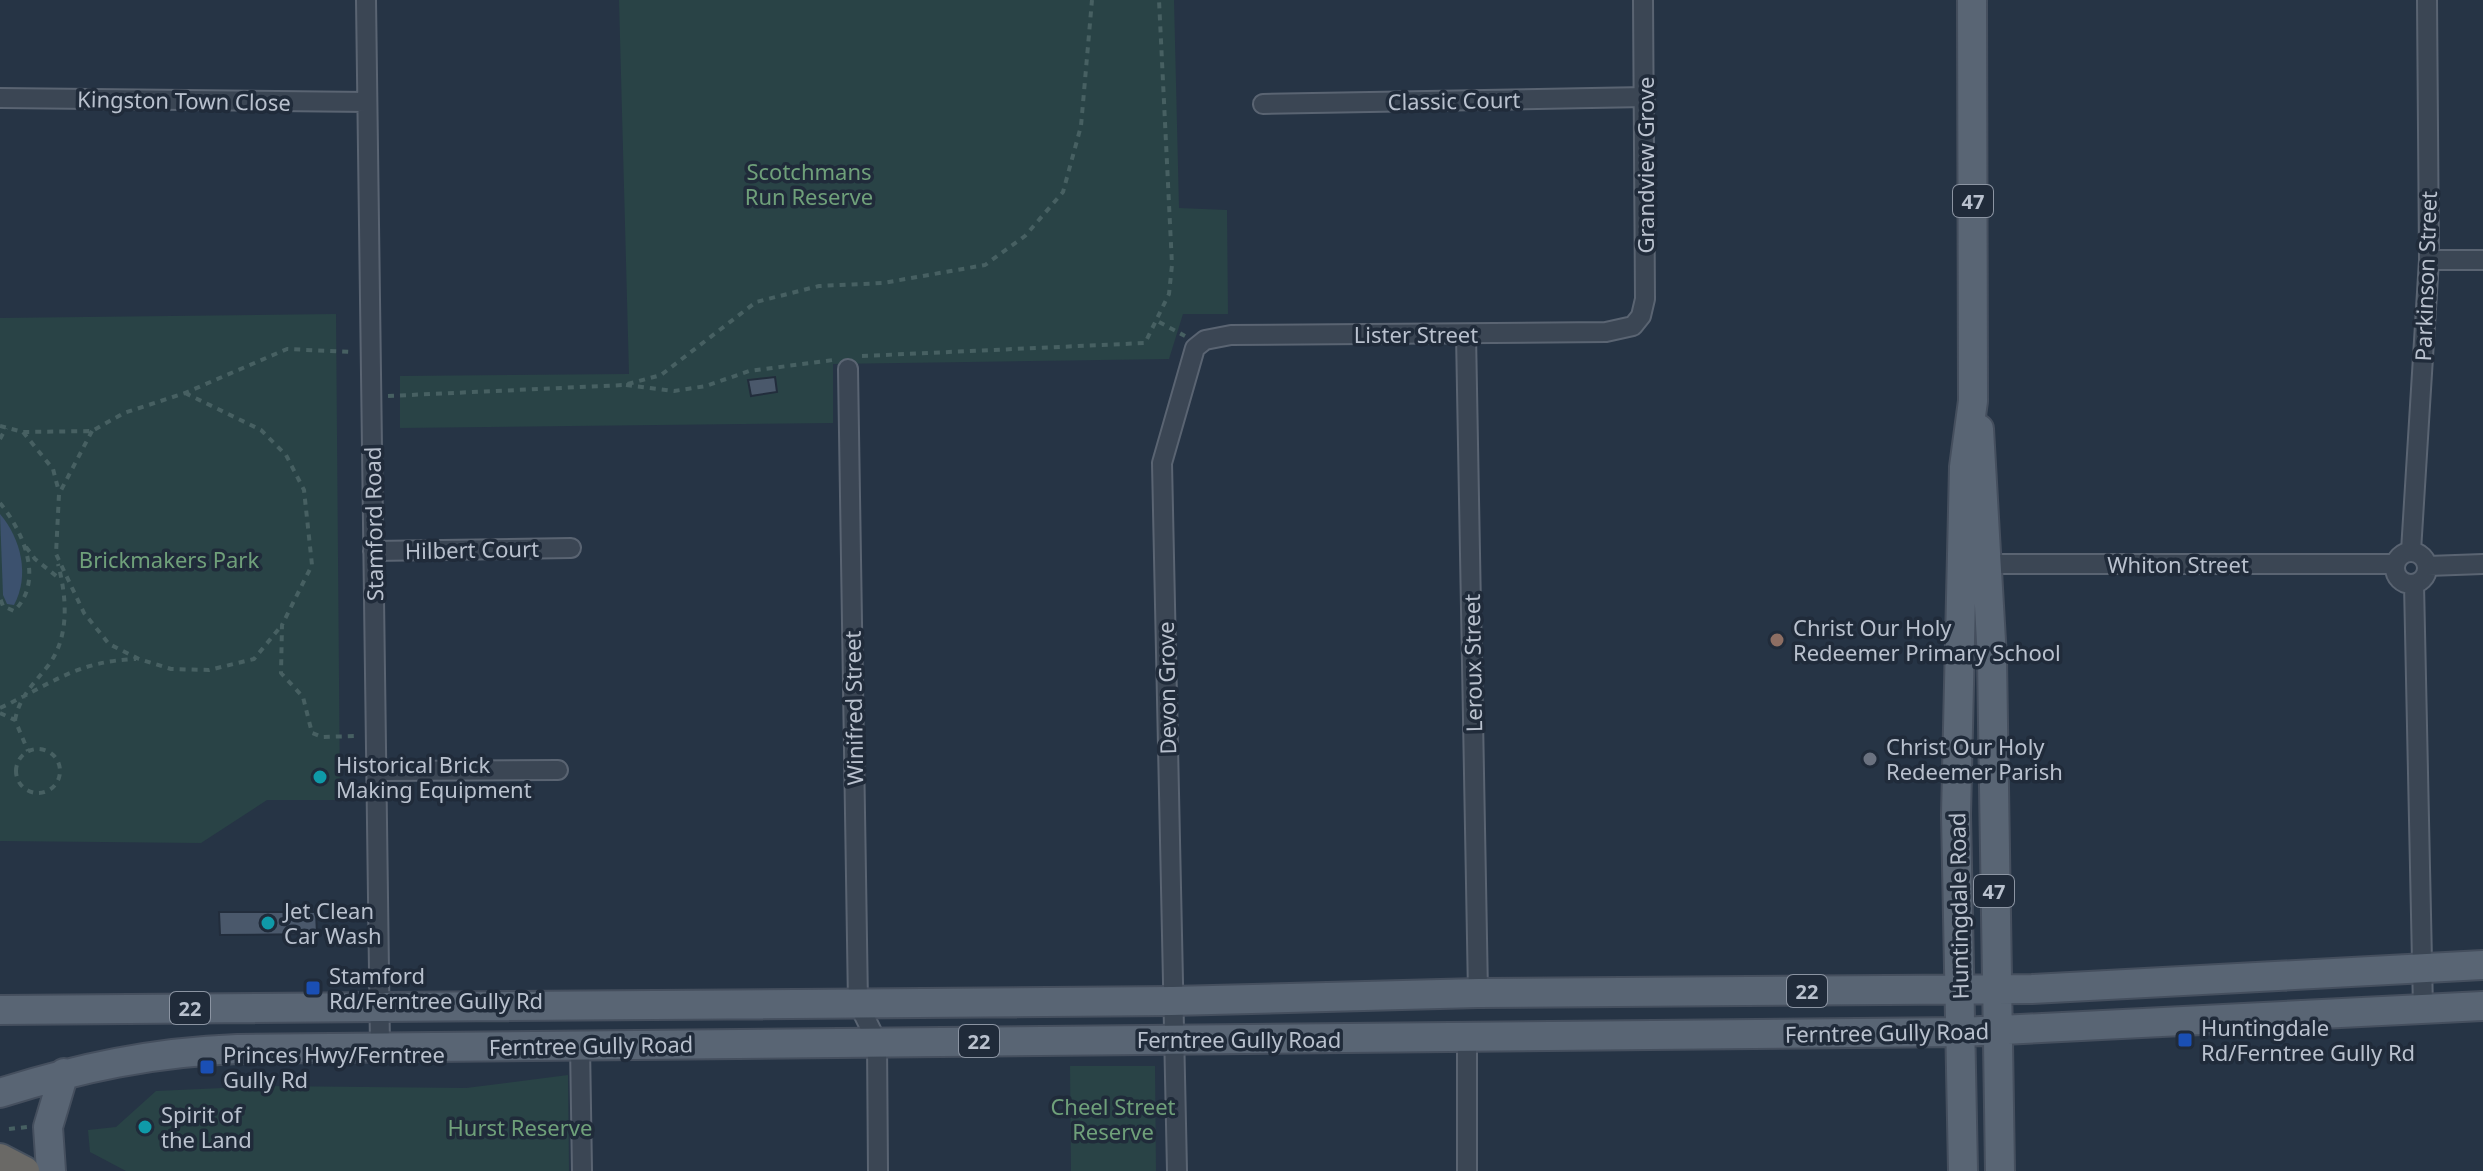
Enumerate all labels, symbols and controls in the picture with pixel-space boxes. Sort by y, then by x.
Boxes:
street label: Grandview Grove [1630,76,1660,254]
street label: Kingston Town Close [77,83,291,117]
street label: Classic Court [1387,84,1521,116]
park label: Scotchmans Run Reserve [745,156,873,211]
road number: 47 [1953,185,1993,217]
street label: Parkinson Street [2407,190,2443,362]
street label: Lister Street [1354,319,1478,349]
street label: Stamford Road [357,446,389,602]
street label: Hilbert Court [405,533,539,565]
park label: Brickmakers Park [79,544,259,574]
street label: Whiton Street [2107,549,2249,579]
street label: Leroux Street [1456,594,1488,732]
place label: Christ Our Holy Redeemer Primary School [1793,612,2061,667]
street label: Devon Grove [1150,621,1182,755]
street label: Winifred Street [837,630,869,786]
marker: Christ Our Holy Redeemer Primary School [1768,631,1786,649]
place label: Christ Our Holy Redeemer Parish [1886,731,2063,786]
place label: Historical Brick Making Equipment [336,749,532,804]
marker: Christ Our Holy Redeemer Parish [1861,750,1879,768]
marker: Historical Brick Making Equipment [311,768,329,786]
street label: Huntingdale Road [1941,812,1975,1000]
road number: 47 [1974,875,2014,907]
place label: Jet Clean Car Wash [282,895,382,950]
marker: Jet Clean Car Wash [259,914,277,932]
place label: Stamford Rd/Ferntree Gully Rd [329,960,543,1015]
road number: 22 [1787,975,1827,1007]
marker: Stamford Rd/Ferntree Gully Rd [304,979,322,997]
road number: 22 [170,992,210,1024]
place label: Huntingdale Rd/Ferntree Gully Rd [2201,1012,2415,1067]
street label: Ferntree Gully Road [1785,1015,1989,1049]
street label: Ferntree Gully Road [1137,1024,1341,1054]
road number: 22 [959,1025,999,1057]
street label: Ferntree Gully Road [489,1028,693,1062]
marker: Huntingdale Rd/Ferntree Gully Rd [2176,1031,2194,1049]
place label: Princes Hwy/Ferntree Gully Rd [223,1039,445,1094]
marker: Princes Hwy/Ferntree Gully Rd [198,1058,216,1076]
park label: Cheel Street Reserve [1050,1091,1176,1146]
place label: Spirit of the Land [161,1099,252,1154]
park label: Hurst Reserve [448,1112,592,1142]
marker: Spirit of the Land [136,1118,154,1136]

